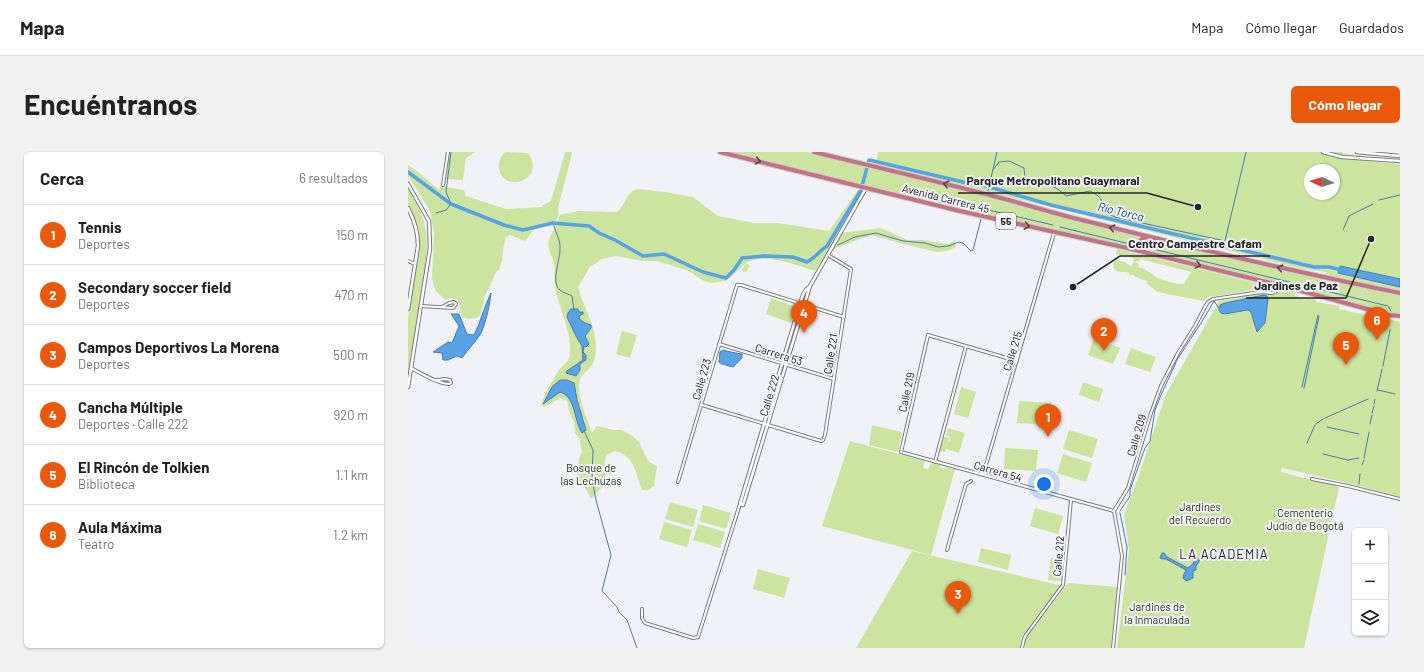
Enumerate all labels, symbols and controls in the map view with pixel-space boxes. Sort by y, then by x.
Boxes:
text: Mapa [20,16,64,39]
text: Mapa [1191,19,1223,36]
text: Cómo llegar [1245,19,1317,36]
text: Guardados [1339,19,1404,36]
button: Cómo llegar [1291,86,1400,123]
text: Encuéntranos [24,87,197,121]
one-way arrow [755,156,762,165]
north arrow [1304,164,1340,200]
text: Cerca [40,168,84,188]
callout: Parque Metropolitano Guaymaral [958,169,1147,193]
text: 6 resultados [299,170,368,186]
text: Parque Metropolitano Guaymaral [967,173,1140,187]
one-way arrow [942,180,949,188]
street label: Avenida Carrera 45 [901,181,991,215]
water label: Río Torca [1097,199,1145,223]
road number: 55 [996,213,1016,229]
text: Tennis [78,218,121,236]
one-way arrow [1024,221,1030,230]
one-way arrow [1109,224,1115,232]
text: 1 [51,227,55,243]
text: 150 m [336,227,368,243]
callout: Centro Campestre Cafam [1120,232,1270,256]
text: Deportes [78,236,130,252]
text: Centro Campestre Cafam [1128,236,1262,250]
one-way arrow [1194,260,1201,269]
one-way arrow [1276,264,1283,272]
callout: Jardines de Paz [1246,274,1346,298]
text: Secondary soccer field [78,278,231,296]
text: Jardines de Paz [1254,278,1338,292]
text: 2 [49,287,57,303]
text: 470 m [334,287,368,303]
text: Deportes [78,296,130,312]
pin: 4 [791,300,817,333]
pin: 6 [1364,307,1390,340]
pin: 2 [1091,318,1117,351]
street label: Calle 215 [1000,329,1024,372]
pin: 5 [1333,332,1359,365]
street label: Calle 221 [820,333,840,375]
text: Campos Deportivos La Morena [78,338,279,356]
street label: Carrera 53 [754,341,804,367]
text: 3 [49,347,57,363]
text: 500 m [333,347,368,363]
text: Deportes [78,356,130,372]
street label: Calle 223 [689,357,713,401]
street label: Calle 219 [895,370,917,413]
street label: Calle 222 [756,372,782,417]
text: Cancha Múltiple [78,398,183,416]
pin: 1 [1035,404,1061,437]
text: 4 [49,407,57,423]
text: 920 m [334,407,368,423]
street label: Calle 209 [1124,412,1148,458]
text: Deportes · Calle 222 [78,416,188,432]
text: El Rincón de Tolkien [78,458,209,476]
street label: Carrera 54 [972,458,1024,484]
park label: Bosque de las Lechuzas [560,461,622,487]
text: 5 [49,467,57,483]
text: 1.1 km [335,467,368,483]
your location [1034,474,1054,494]
text: Biblioteca [78,476,135,492]
park label: Jardines del Recuerdo [1169,500,1231,526]
park label: Cementerio Judío de Bogotá [1266,506,1344,532]
text: Aula Máxima [78,518,162,536]
text: 6 [50,527,56,543]
text: 1.2 km [333,527,368,543]
map controls [1352,528,1388,636]
button: + [1352,528,1388,564]
street label: Calle 212 [1050,535,1066,577]
text: Teatro [78,536,114,552]
district label: LA ACADEMIA [1179,546,1269,562]
button: − [1352,564,1388,600]
pin: 3 [945,581,971,614]
park label: Jardines de la Inmaculada [1124,600,1190,626]
button: layers [1352,600,1388,636]

